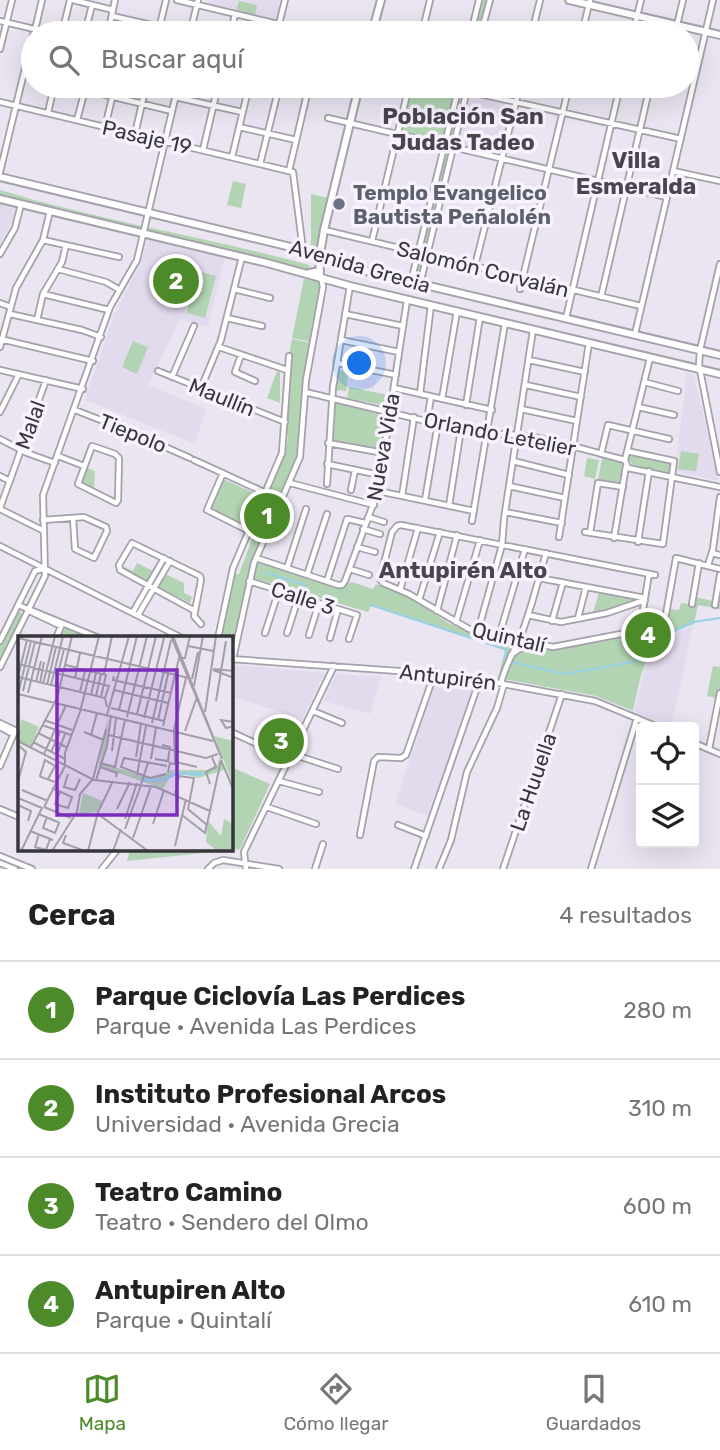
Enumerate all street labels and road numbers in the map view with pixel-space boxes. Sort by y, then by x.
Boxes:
street label: Pasaje 19 [100,115,194,159]
street label: Avenida Grecia [287,234,433,298]
street label: Salomón Corvalán [394,236,572,302]
street label: Maullín [185,373,259,421]
street label: Nueva Vida [361,391,405,503]
street label: Malal [10,397,50,453]
street label: Orlando Letelier [422,407,578,461]
street label: Tiepolo [96,408,170,458]
street label: Calle 3 [268,576,338,620]
street label: Quintalí [470,616,549,658]
street label: Antupirén [398,659,498,695]
street label: La Huuella [505,730,561,834]

